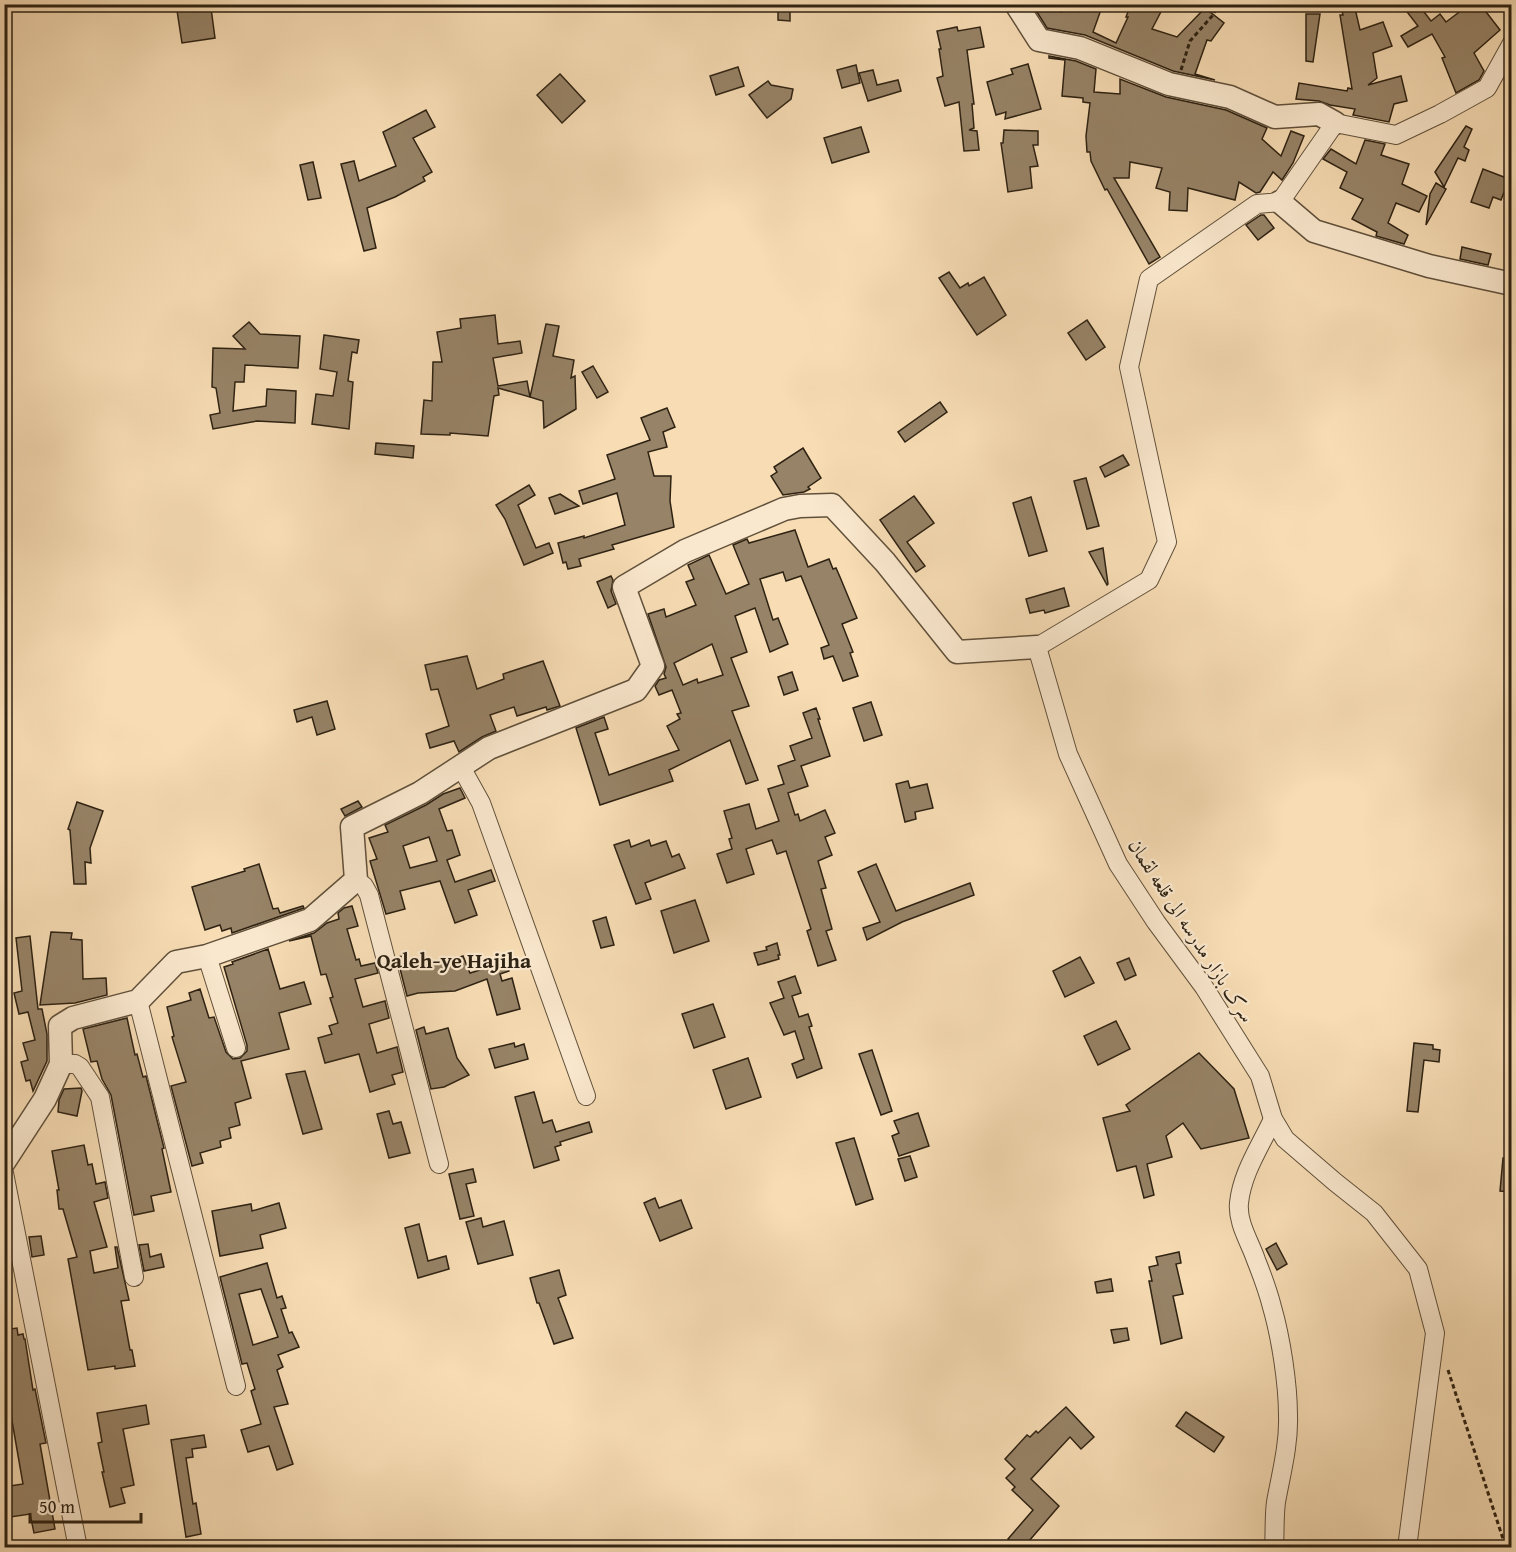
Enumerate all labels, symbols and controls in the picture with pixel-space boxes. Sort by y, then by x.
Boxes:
street label: سرک بازار مدرسه الی قلعه لقمان [1122,833,1262,1027]
district label: Qaleh-ye Hajiha [377,944,532,976]
scale bar [30,1486,141,1524]
text: 50 m [39,1493,75,1520]

